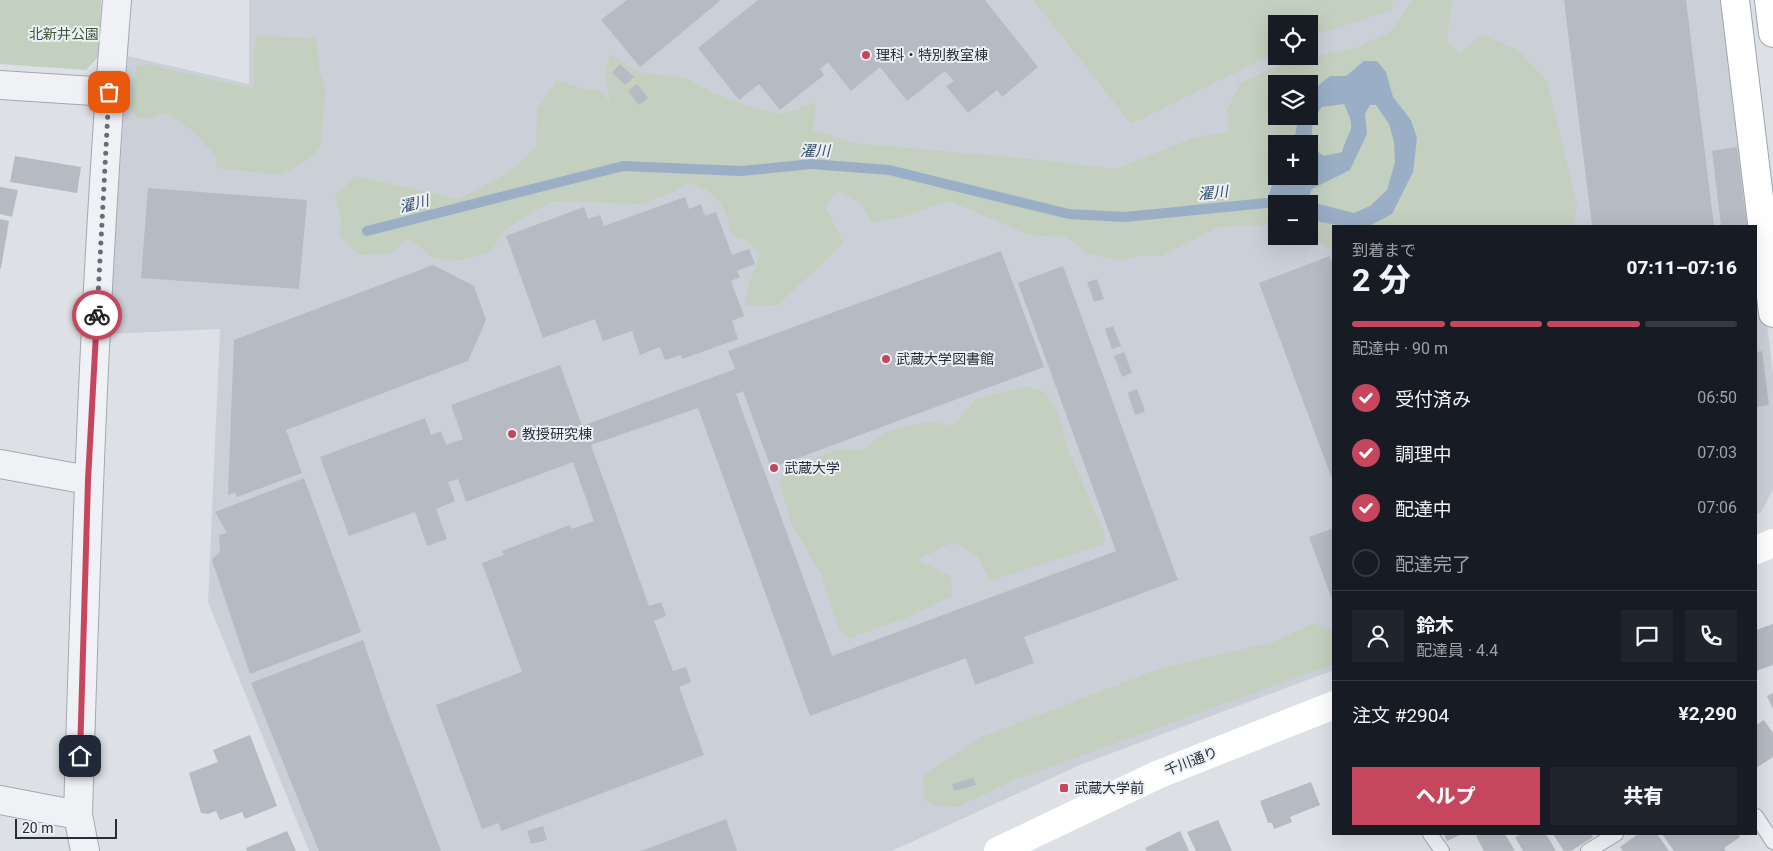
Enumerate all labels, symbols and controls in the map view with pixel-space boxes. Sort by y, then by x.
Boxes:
map controls [1268,15,1318,245]
button: locate [1268,15,1318,65]
park label: 北新井公園 [29,26,99,42]
place label: 理科・特別教室棟 [876,47,988,63]
marker: 理科・特別教室棟 [860,49,872,61]
pin [88,71,130,113]
button: layers [1268,75,1318,125]
icon: bag [95,78,123,106]
button: + [1268,135,1318,185]
water label: 濯川 [800,142,832,160]
water label: 濯川 [1197,182,1231,204]
water label: 濯川 [397,191,433,216]
button: − [1268,195,1318,245]
text: 到着まで [1352,241,1416,260]
text: 07:11–07:16 [1626,256,1737,279]
text: 2 分 [1352,261,1410,299]
courier [72,290,122,340]
icon: bike [83,301,111,329]
text: 配達中 · 90 m [1352,339,1448,358]
place label: 武蔵大学図書館 [896,351,994,367]
marker: 武蔵大学図書館 [880,353,892,365]
icon: check [1352,384,1380,412]
text: 受付済み [1395,388,1471,411]
text: 06:50 [1697,388,1737,407]
place label: 教授研究棟 [522,426,592,442]
marker: 教授研究棟 [506,428,518,440]
icon: check [1352,439,1380,467]
text: 調理中 [1395,443,1452,466]
text: 07:03 [1697,443,1737,462]
place label: 武蔵大学 [784,460,840,476]
marker: 武蔵大学 [768,462,780,474]
icon: check [1352,494,1380,522]
text: 配達中 [1395,498,1452,521]
text: 07:06 [1697,498,1737,517]
text: 配達完了 [1395,553,1471,576]
button: person [1352,610,1404,662]
button: chat [1621,610,1673,662]
button: phone [1685,610,1737,662]
text: 鈴木 [1416,614,1454,637]
text: 配達員 · 4.4 [1416,641,1498,660]
text: ¥2,290 [1679,702,1737,725]
text: 注文 #2904 [1352,704,1449,727]
pin [59,735,101,777]
icon: home [66,742,94,770]
street label: 千川通り [1162,743,1220,779]
button: ヘルプ [1352,767,1540,825]
button: 共有 [1550,767,1737,825]
place label: 武蔵大学前 [1074,780,1144,796]
marker: 武蔵大学前 [1058,782,1070,794]
scale bar [15,816,118,839]
text: 20 m [22,820,54,836]

